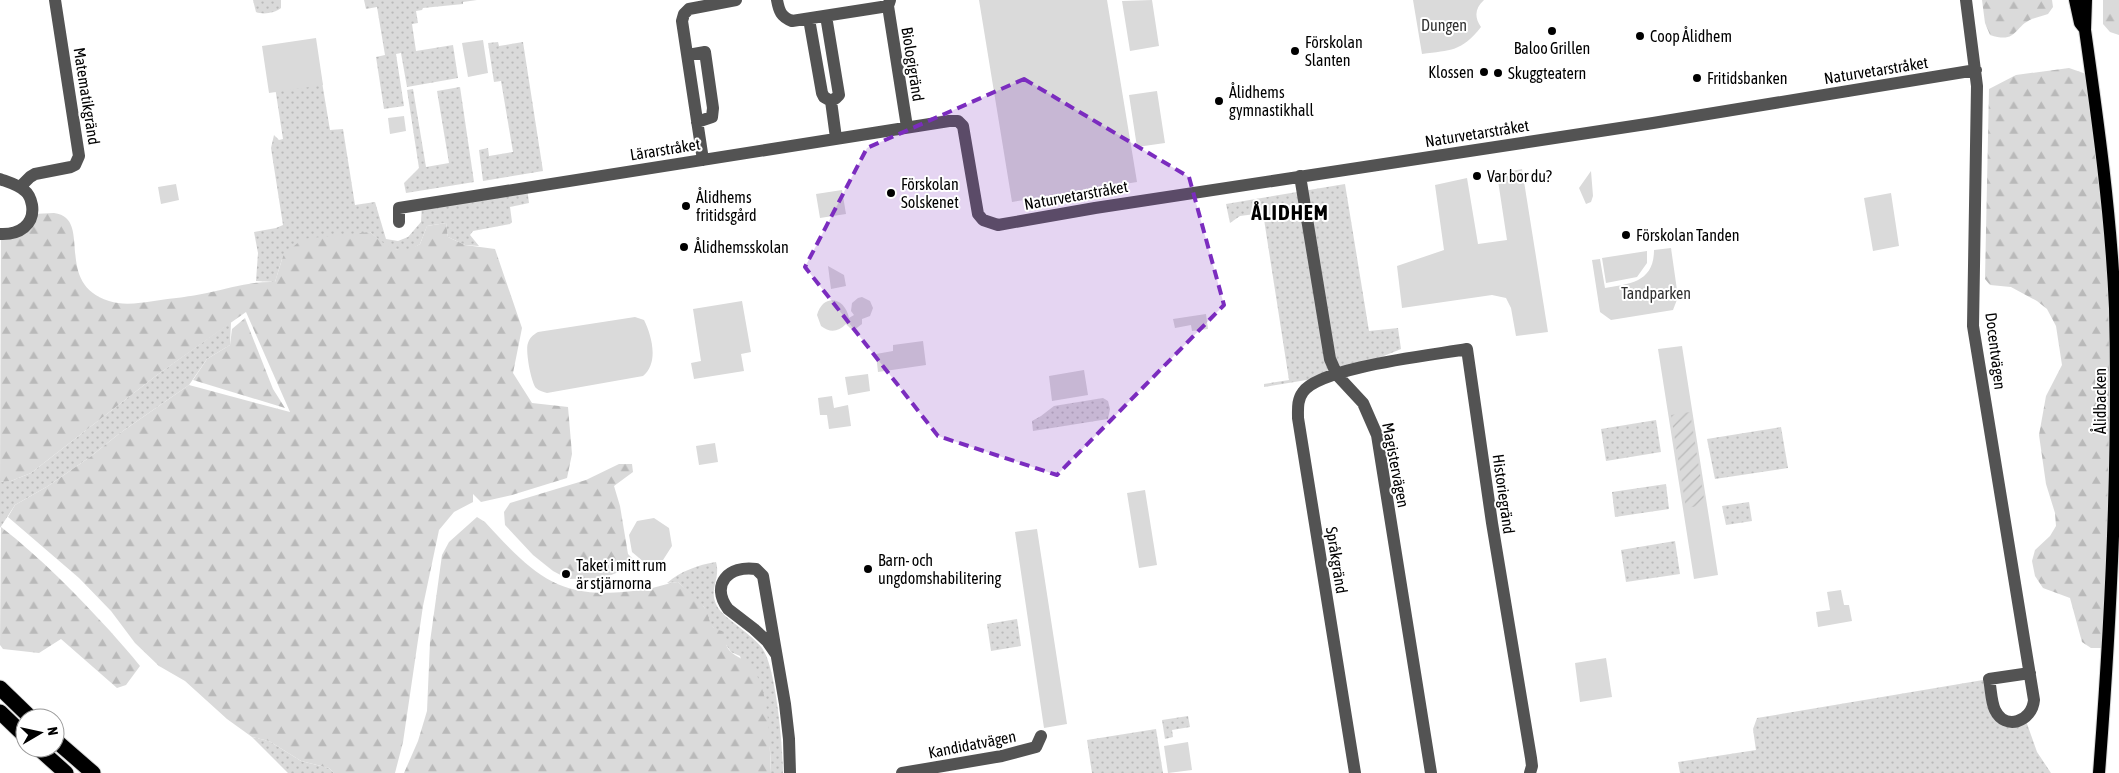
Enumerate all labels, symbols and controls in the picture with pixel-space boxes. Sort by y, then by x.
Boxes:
park label: Dungen [1421,16,1467,35]
marker: Baloo Grillen [1546,25,1558,37]
street label: Biologigränd [897,26,928,103]
place label: Coop Ålidhem [1650,26,1732,46]
marker: Coop Ålidhem [1634,30,1646,42]
place label: Förskolan Slanten [1305,33,1363,69]
place label: Baloo Grillen [1514,39,1590,57]
marker: Förskolan Slanten [1289,45,1301,57]
street label: Matematikgränd [69,46,104,146]
street label: Naturvetarstråket [1823,53,1930,87]
place label: Klossen [1428,63,1474,81]
place label: Skuggteatern [1508,64,1586,83]
marker: Klossen [1478,66,1490,78]
marker: Skuggteatern [1492,67,1504,79]
place label: Fritidsbanken [1707,69,1788,87]
marker: Fritidsbanken [1691,72,1703,84]
place label: Ålidhems gymnastikhall [1229,82,1315,120]
marker: Ålidhems gymnastikhall [1213,95,1225,107]
street label: Naturvetarstråket [1424,116,1531,150]
street label: Lärarstråket [629,135,702,163]
place label: Var bor du? [1487,167,1552,185]
marker: Var bor du? [1471,170,1483,182]
place label: Förskolan Solskenet [901,175,959,211]
street label: Naturvetarstråket [1023,177,1130,213]
place label: Ålidhems fritidsgård [696,187,757,225]
marker: Förskolan Solskenet [885,187,897,199]
marker: Ålidhems fritidsgård [680,200,692,212]
district label: ÅLIDHEM [1250,200,1329,224]
place label: Förskolan Tanden [1636,226,1740,244]
marker: Förskolan Tanden [1620,229,1632,241]
place label: Ålidhemsskolan [694,237,789,256]
marker: Ålidhemsskolan [678,241,690,253]
park label: Tandparken [1621,284,1691,303]
street label: Docentvägen [1981,311,2010,391]
street label: Ålidbacken [2090,368,2109,434]
street label: Magistervägen [1378,421,1413,509]
street label: Historiegränd [1489,453,1519,535]
street label: Språkgränd [1322,525,1351,595]
place label: Barn- och ungdomshabilitering [878,551,1002,588]
place label: Taket i mitt rum är stjärnorna [576,556,667,593]
marker: Barn- och ungdomshabilitering [862,563,874,575]
marker: Taket i mitt rum är stjärnorna [560,568,572,580]
north arrow [15,708,65,758]
text: N [44,726,61,736]
street label: Kandidatvägen [927,727,1018,762]

